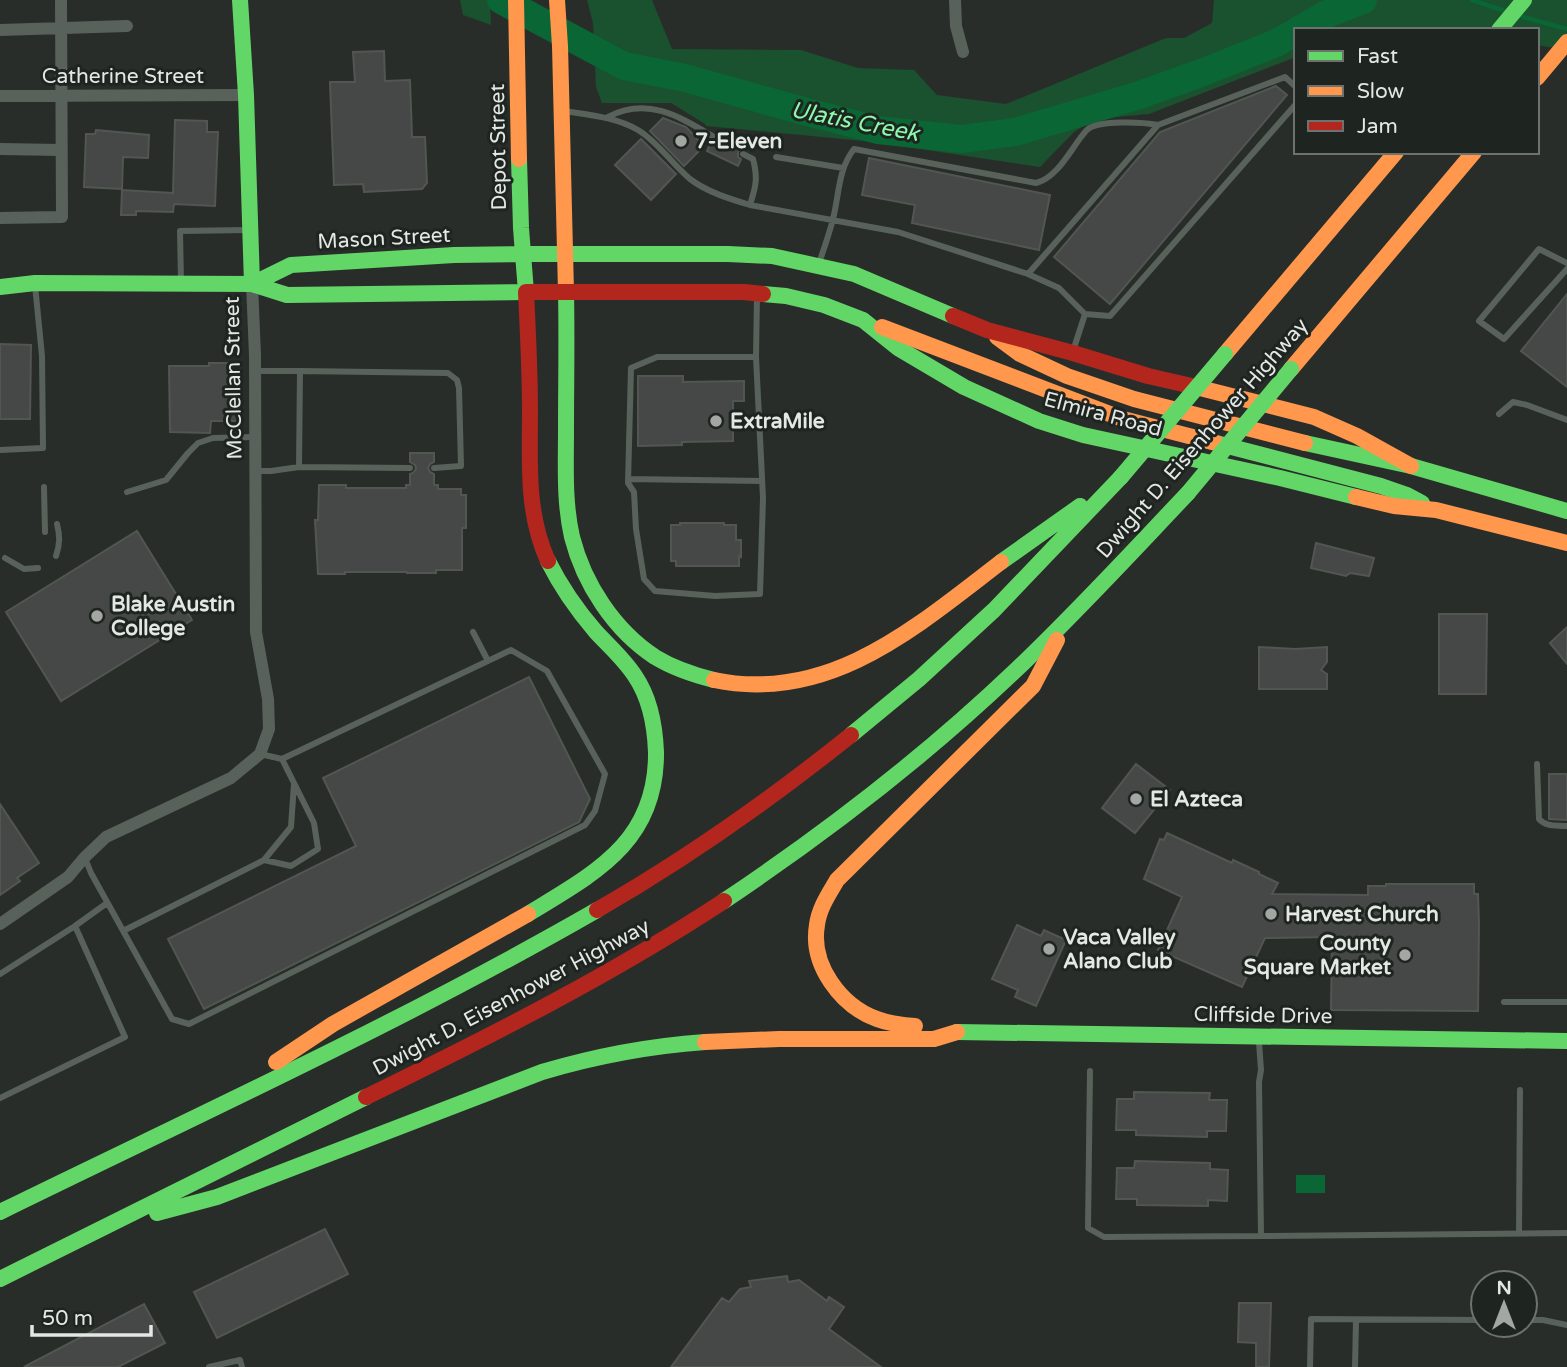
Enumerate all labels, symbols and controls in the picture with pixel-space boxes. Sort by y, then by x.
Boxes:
legend [1294,28,1539,154]
text: Fast [1357,44,1398,69]
street label: Catherine Street [42,64,204,89]
text: Slow [1357,79,1405,104]
street label: Depot Street [485,83,512,211]
water label: Ulatis Creek [788,96,923,148]
text: Jam [1357,114,1398,139]
place label: 7-Eleven [695,129,782,154]
marker: 7-Eleven [673,133,689,149]
street label: Mason Street [317,223,451,254]
street label: McClellan Street [220,296,247,460]
street label: Dwight D. Eisenhower Highway [1091,313,1313,563]
street label: Elmira Road [1041,387,1165,442]
place label: ExtraMile [730,409,825,434]
marker: ExtraMile [708,413,724,429]
place label: Blake Austin College [111,592,235,641]
marker: Blake Austin College [89,608,105,624]
place label: El Azteca [1150,787,1243,812]
marker: El Azteca [1128,791,1144,807]
place label: Harvest Church [1285,902,1439,927]
marker: Harvest Church [1263,906,1279,922]
street label: Dwight D. Eisenhower Highway [369,914,654,1081]
place label: Vaca Valley Alano Club [1063,925,1176,974]
place label: County Square Market [1244,931,1392,980]
marker: Vaca Valley Alano Club [1041,941,1057,957]
marker: County Square Market [1397,947,1413,963]
street label: Cliffside Drive [1193,1002,1333,1029]
north arrow [1469,1269,1539,1339]
text: N [1496,1277,1512,1299]
scale bar [32,1294,150,1338]
text: 50 m [42,1306,93,1331]

